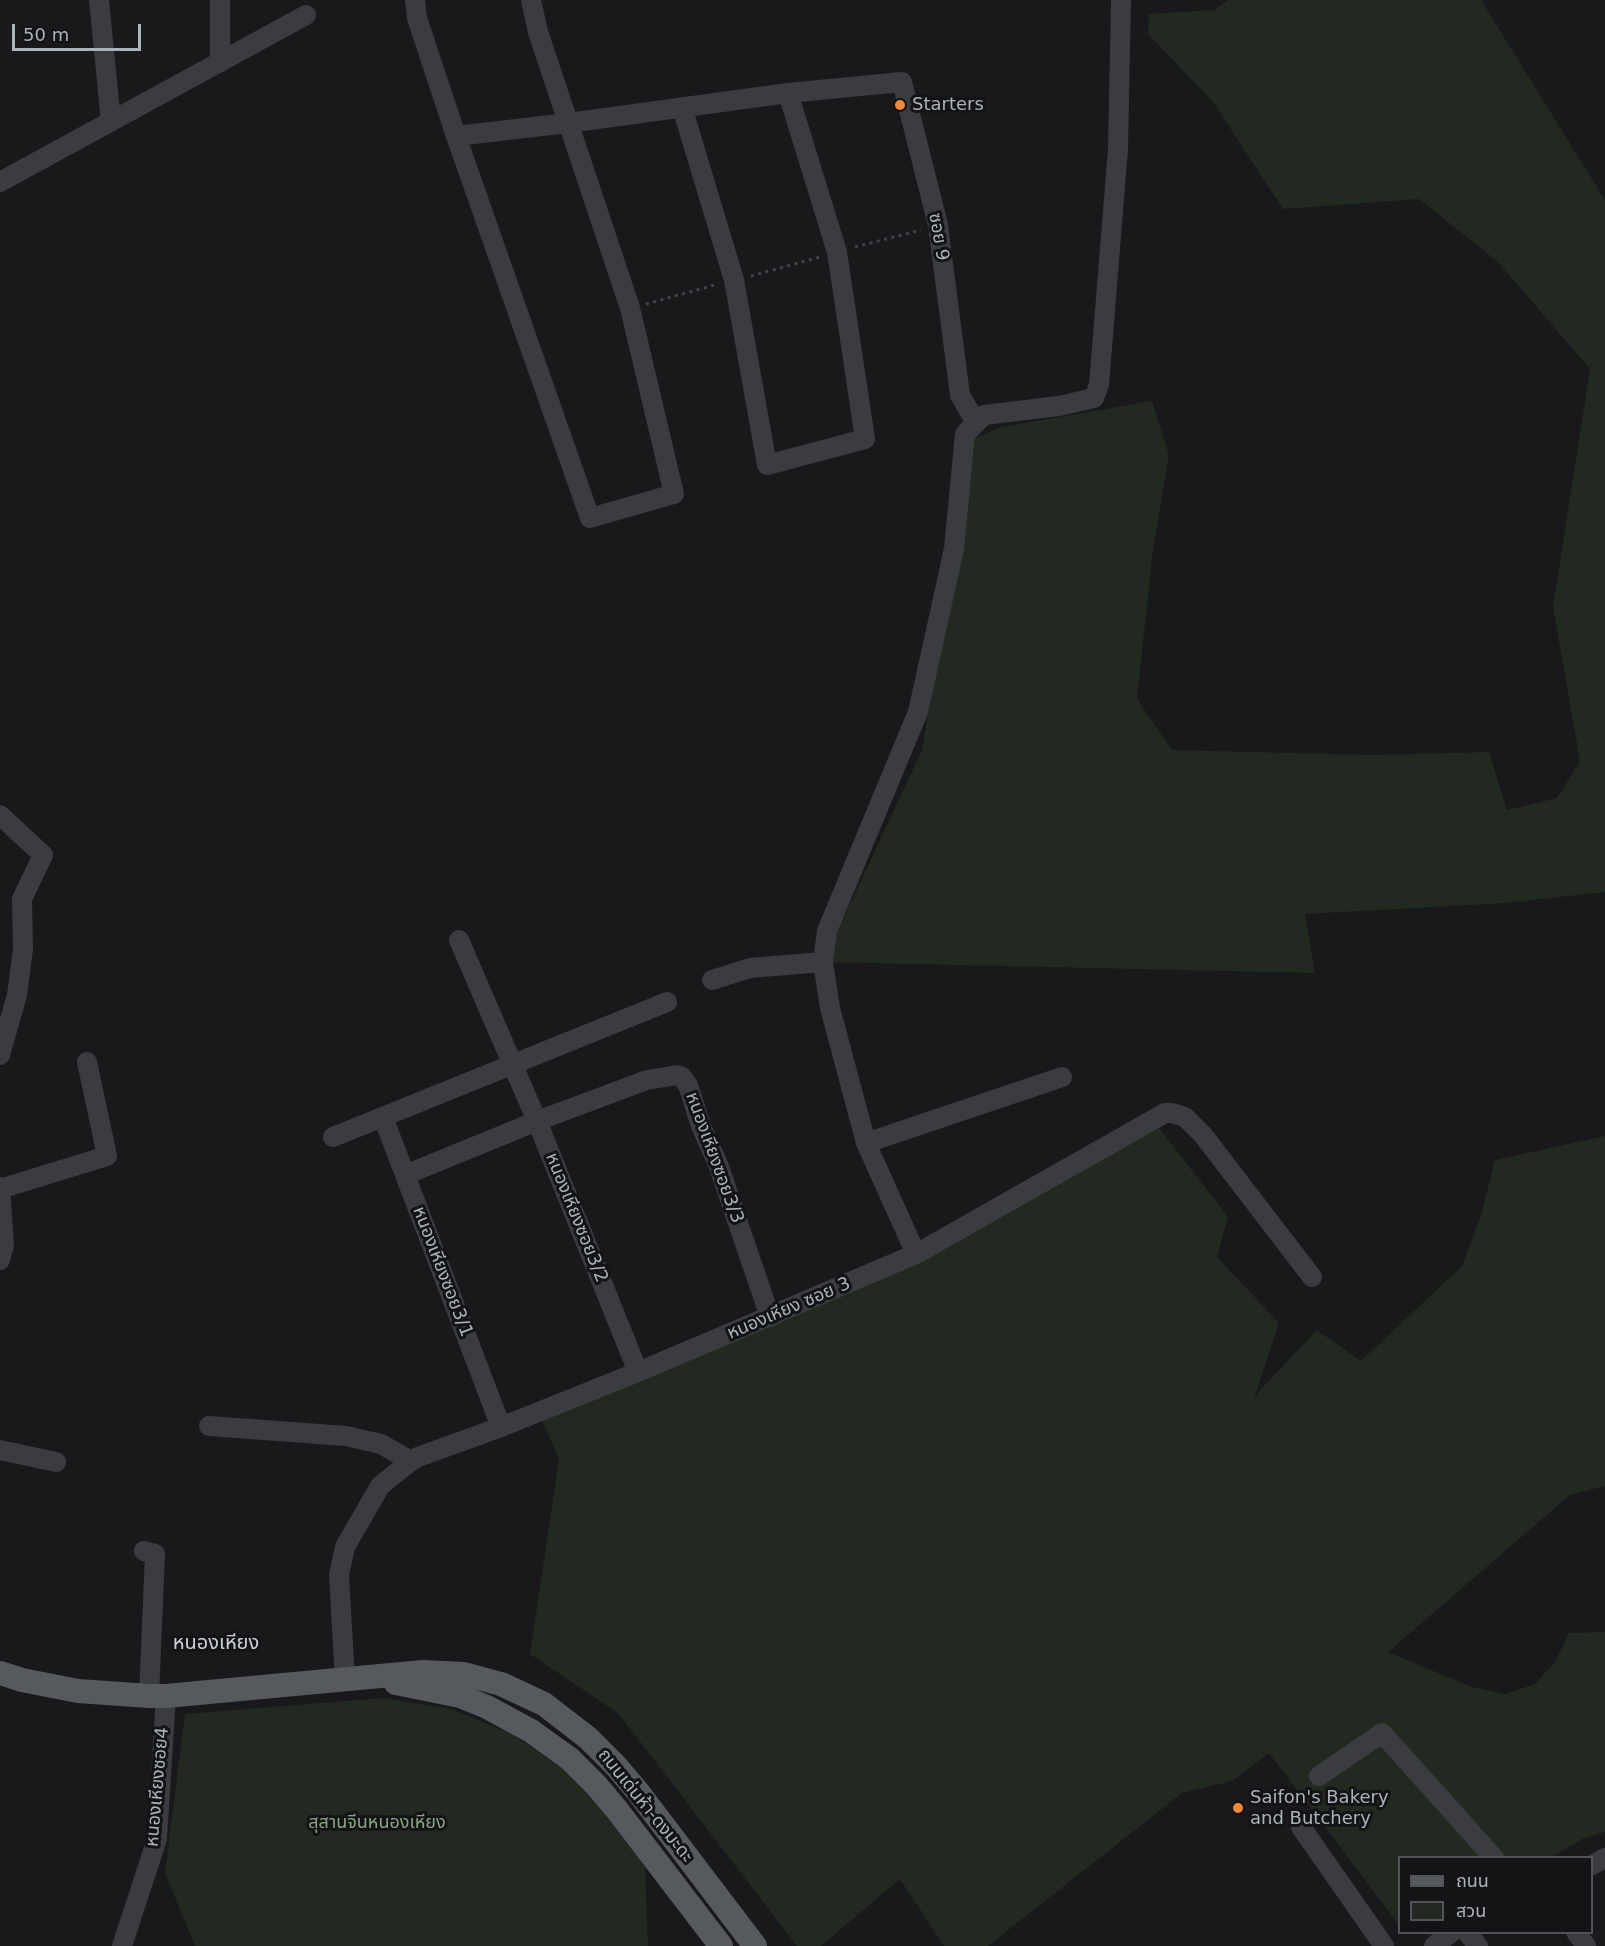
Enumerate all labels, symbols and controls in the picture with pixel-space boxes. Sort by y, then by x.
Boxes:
scale bar [15,12,144,50]
text: 50 m [23,24,69,45]
place label: Starters [912,94,984,116]
marker: Starters [893,98,907,112]
street label: ซอย 9 [923,211,953,263]
street label: หนองเหียงซอย3/3 [680,1090,748,1226]
street label: หนองเหียงซอย3/2 [540,1150,612,1286]
street label: หนองเหียงซอย3/1 [407,1204,477,1340]
street label: หนองเหียง ซอย 3 [724,1273,854,1345]
district label: หนองเหียง [173,1632,259,1656]
street label: หนองเหียงซอย4 [142,1726,174,1848]
street label: ถนนเด่นห้า-ดงมะดะ [593,1745,697,1867]
place label: Saifon's Bakery and Butchery [1250,1787,1389,1830]
marker: Saifon's Bakery and Butchery [1231,1801,1245,1815]
park label: สุสานจีนหนองเหียง [308,1812,446,1834]
legend [1398,1856,1593,1934]
text: ถนน [1456,1870,1489,1891]
text: สวน [1456,1900,1486,1921]

